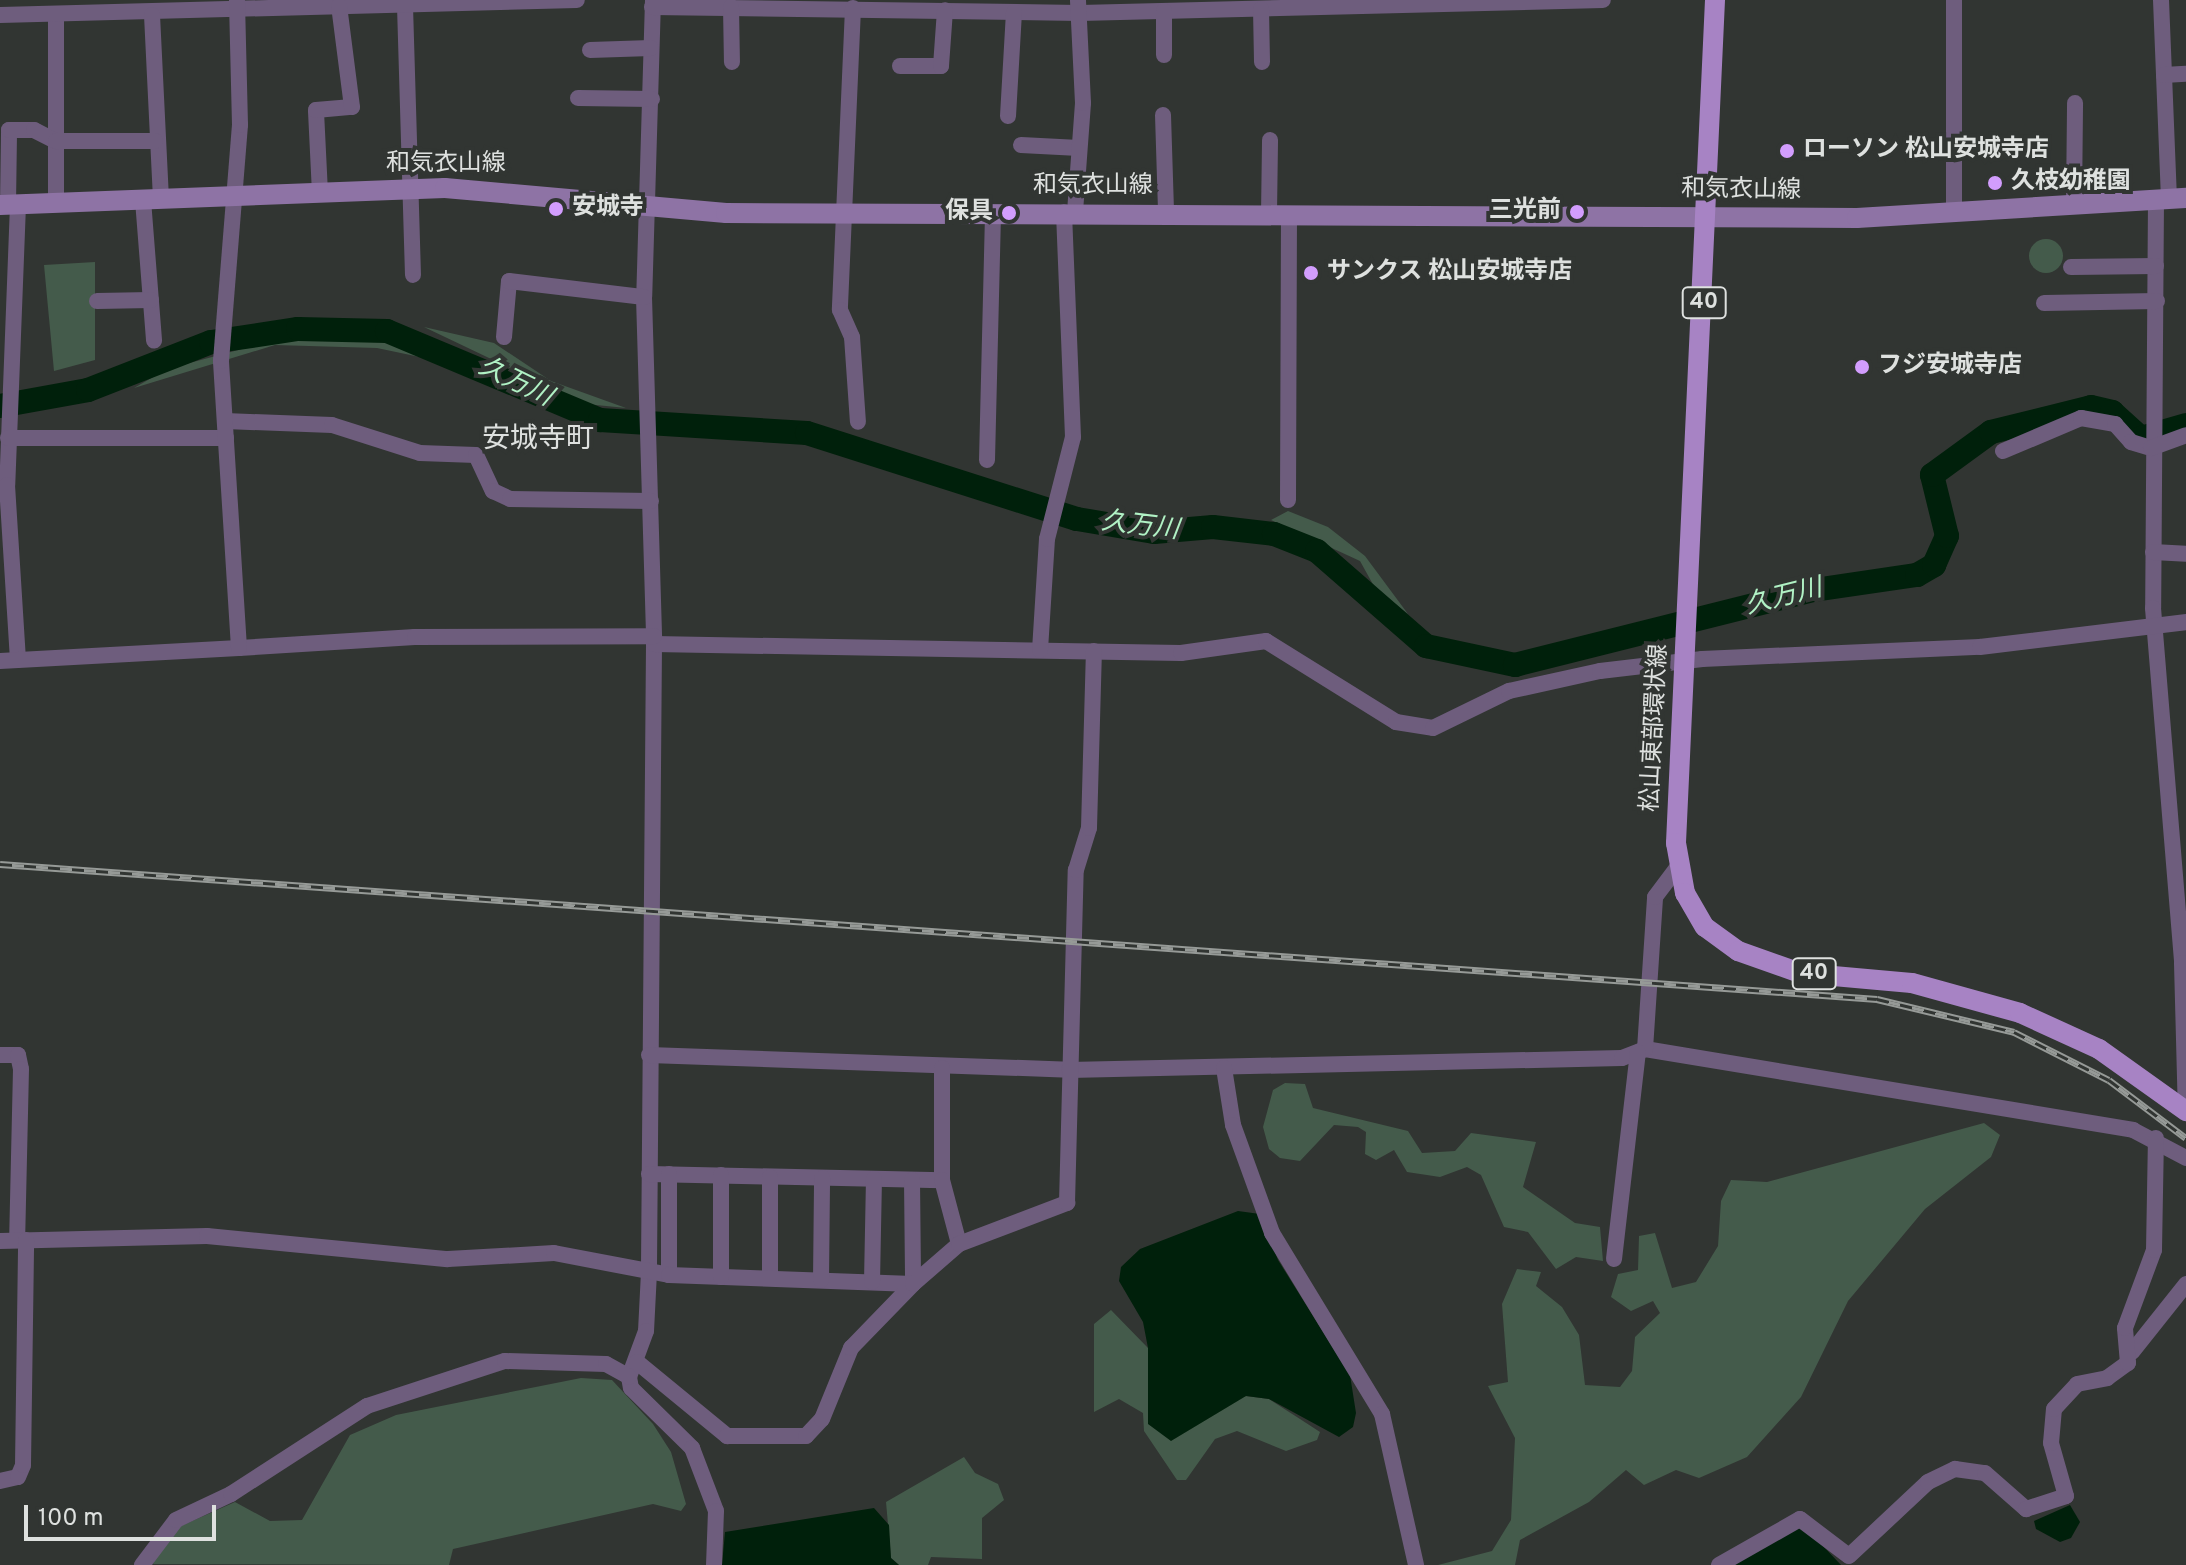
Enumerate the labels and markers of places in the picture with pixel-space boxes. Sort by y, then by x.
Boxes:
place label: ローソン 松山安城寺店 [1803,137,2049,165]
marker: ローソン 松山安城寺店 [1778,142,1796,160]
place label: 久枝幼稚園 [2011,169,2131,197]
marker: 久枝幼稚園 [1986,174,2004,192]
place label: 安城寺 [572,195,644,223]
place label: 三光前 [1489,198,1561,226]
place label: 保具 [945,199,993,227]
marker: 安城寺 [547,200,565,218]
marker: 三光前 [1568,203,1586,221]
marker: 保具 [1000,204,1018,222]
place label: サンクス 松山安城寺店 [1327,259,1573,287]
marker: サンクス 松山安城寺店 [1302,264,1320,282]
place label: フジ安城寺店 [1878,353,2022,381]
marker: フジ安城寺店 [1853,358,1871,376]

